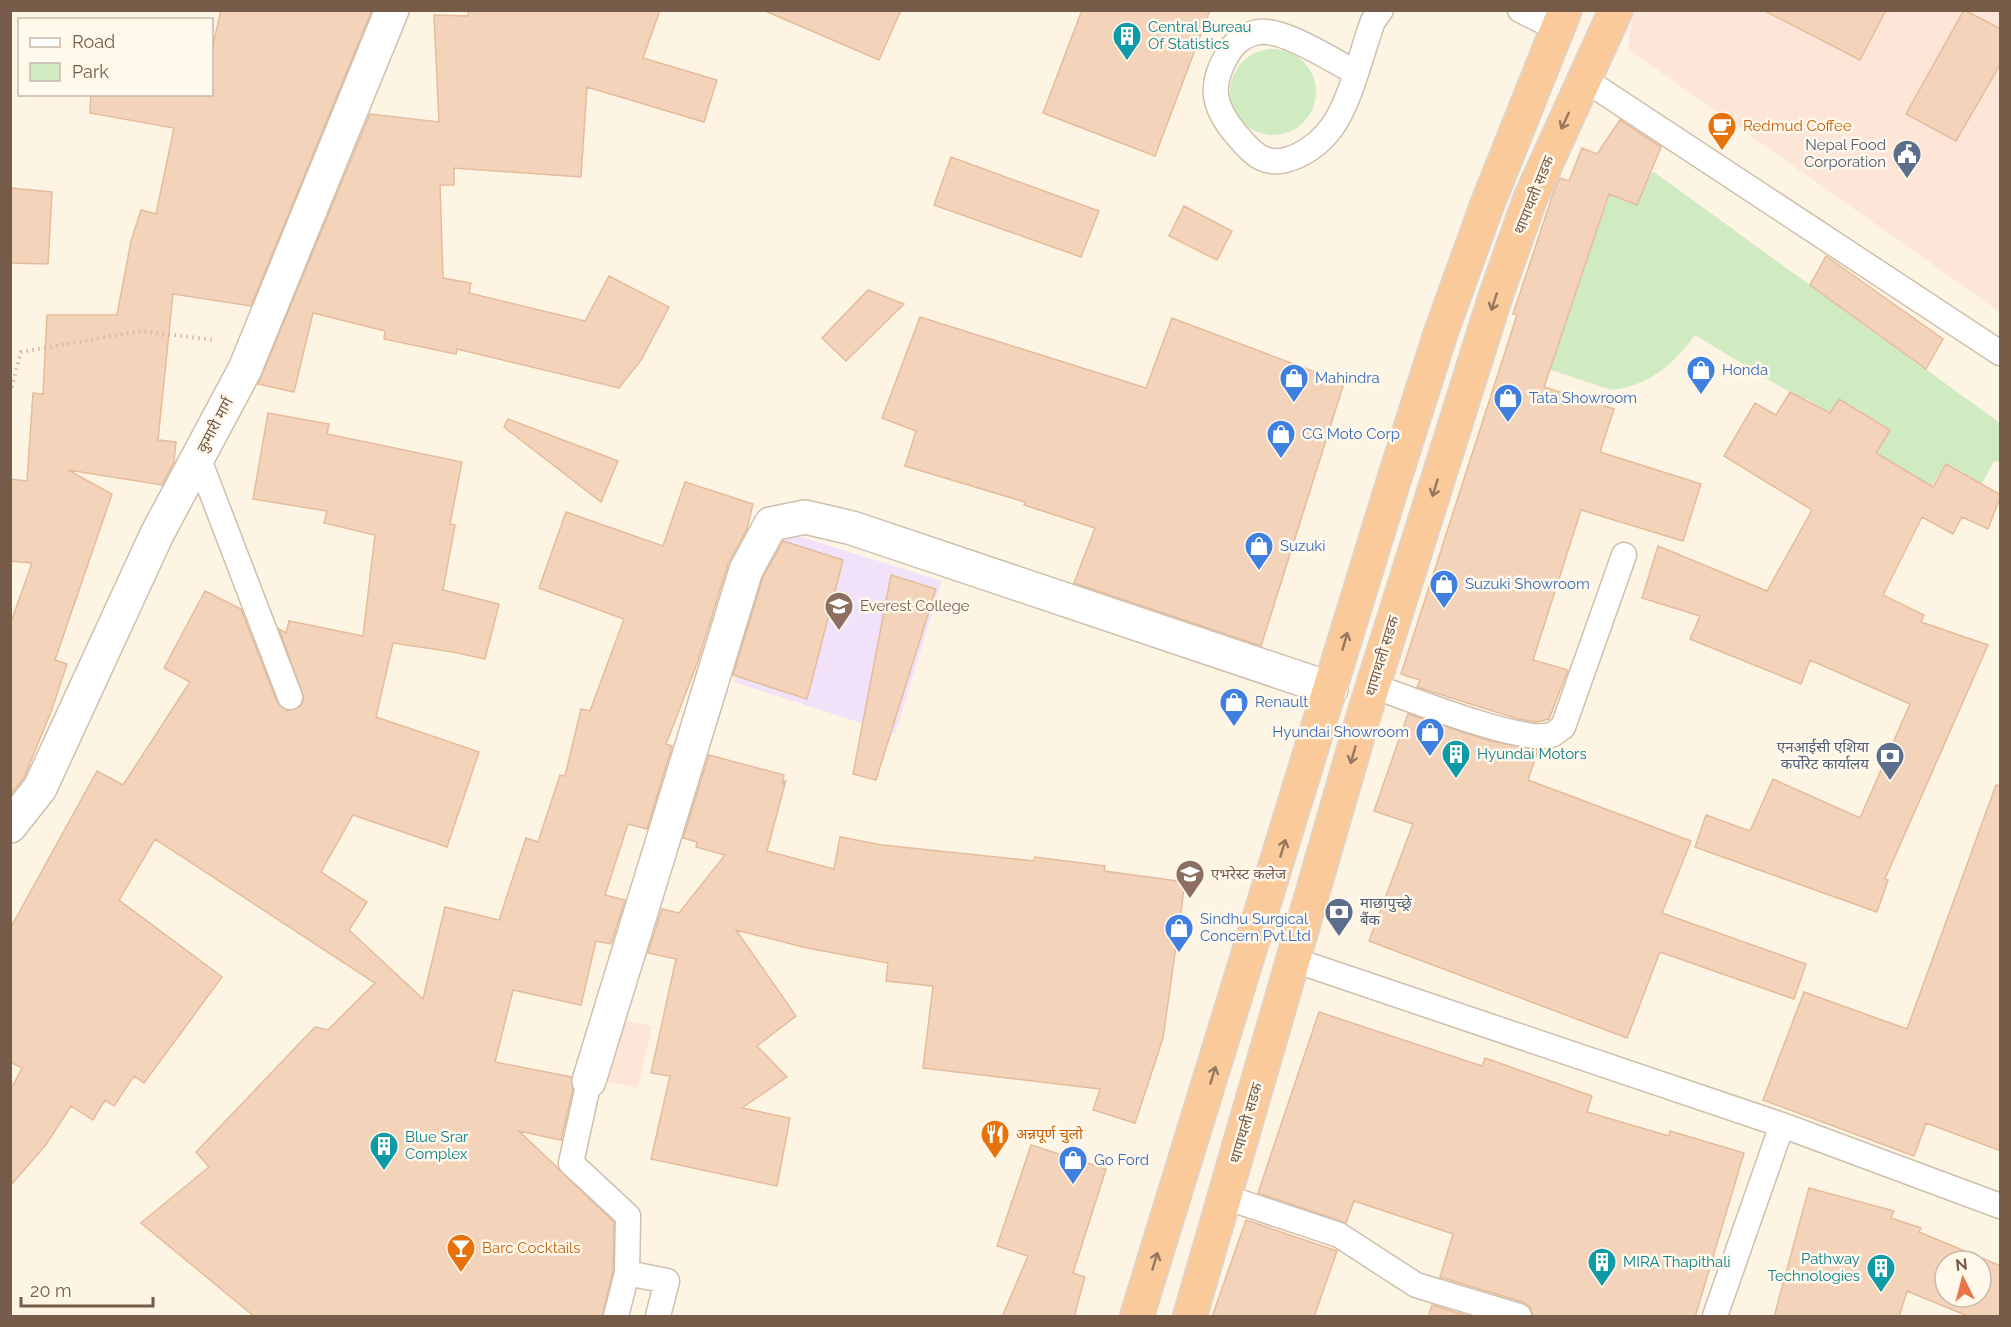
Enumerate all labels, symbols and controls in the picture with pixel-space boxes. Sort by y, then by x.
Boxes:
legend [18,18,213,96]
place label: Central Bureau Of Statistics [1148,18,1252,53]
building icon: Central Bureau Of Statistics [1111,20,1143,62]
text: Road [72,31,115,52]
text: Park [72,61,109,82]
cafe icon: Redmud Coffee [1706,110,1738,152]
one-way arrow [1559,112,1570,130]
place label: Redmud Coffee [1743,117,1852,135]
place label: Nepal Food Corporation [1804,136,1886,171]
public building icon: Nepal Food Corporation [1891,138,1923,180]
street label: थापाथली सडक [1510,153,1558,237]
one-way arrow [1488,292,1499,311]
shop icon: Honda [1685,354,1717,396]
place label: Honda [1722,361,1768,379]
shop icon: Mahindra [1278,362,1310,404]
place label: Mahindra [1315,369,1380,387]
shop icon: Tata Showroom [1492,382,1524,424]
place label: Tata Showroom [1529,389,1637,407]
street label: कुमारी मार्ग [193,394,238,456]
shop icon: CG Moto Corp [1265,418,1297,460]
place label: CG Moto Corp [1302,425,1400,443]
one-way arrow [1429,478,1440,497]
shop icon: Suzuki [1243,530,1275,572]
place label: Suzuki [1280,537,1326,555]
shop icon: Suzuki Showroom [1428,568,1460,610]
place label: Suzuki Showroom [1465,575,1590,593]
school or university icon: Everest College [823,590,855,632]
place label: Everest College [860,597,970,615]
street label: थापाथली सडक [1361,613,1403,698]
one-way arrow [1340,632,1351,651]
shop icon: Renault [1218,686,1250,728]
place label: Renault [1255,693,1308,711]
shop icon: Hyundai Showroom [1414,716,1446,758]
place label: Hyundai Showroom [1272,723,1409,741]
building icon: Hyundai Motors [1440,738,1472,780]
place label: एनआईसी एशिया कर्पोरेट कार्यालय [1777,738,1870,773]
bank icon: एनआईसी एशिया कर्पोरेट कार्यालय [1874,740,1906,782]
one-way arrow [1347,745,1358,764]
place label: Hyundai Motors [1477,745,1587,763]
one-way arrow [1278,839,1289,858]
school or university icon: एभरेस्ट कलेज [1174,858,1206,900]
place label: एभरेस्ट कलेज [1211,865,1287,883]
place label: माछापुच्छ्रे बैंक [1360,894,1413,929]
bank icon: माछापुच्छ्रे बैंक [1323,896,1355,938]
place label: Sindhu Surgical Concern Pvt.Ltd [1200,910,1311,945]
shop icon: Sindhu Surgical Concern Pvt.Ltd [1163,912,1195,954]
one-way arrow [1208,1066,1219,1085]
street label: थापाथली सडक [1226,1080,1266,1165]
restaurant icon: अन्नपूर्ण चुलो [979,1118,1011,1160]
place label: अन्नपूर्ण चुलो [1016,1125,1084,1144]
place label: Blue Srar Complex [405,1128,469,1163]
building icon: Blue Srar Complex [368,1130,400,1172]
shop icon: Go Ford [1057,1144,1089,1186]
place label: Go Ford [1094,1151,1149,1169]
bar icon: Barc Cocktails [445,1232,477,1274]
place label: Barc Cocktails [482,1239,580,1257]
building icon: MIRA Thapithali [1586,1246,1618,1288]
north arrow [1933,1249,1993,1309]
place label: Pathway Technologies [1767,1250,1860,1285]
one-way arrow [1150,1252,1161,1271]
building icon: Pathway Technologies [1865,1252,1897,1294]
place label: MIRA Thapithali [1623,1253,1731,1271]
text: N [1954,1254,1969,1275]
scale bar [21,1270,153,1308]
text: 20 m [30,1280,72,1301]

